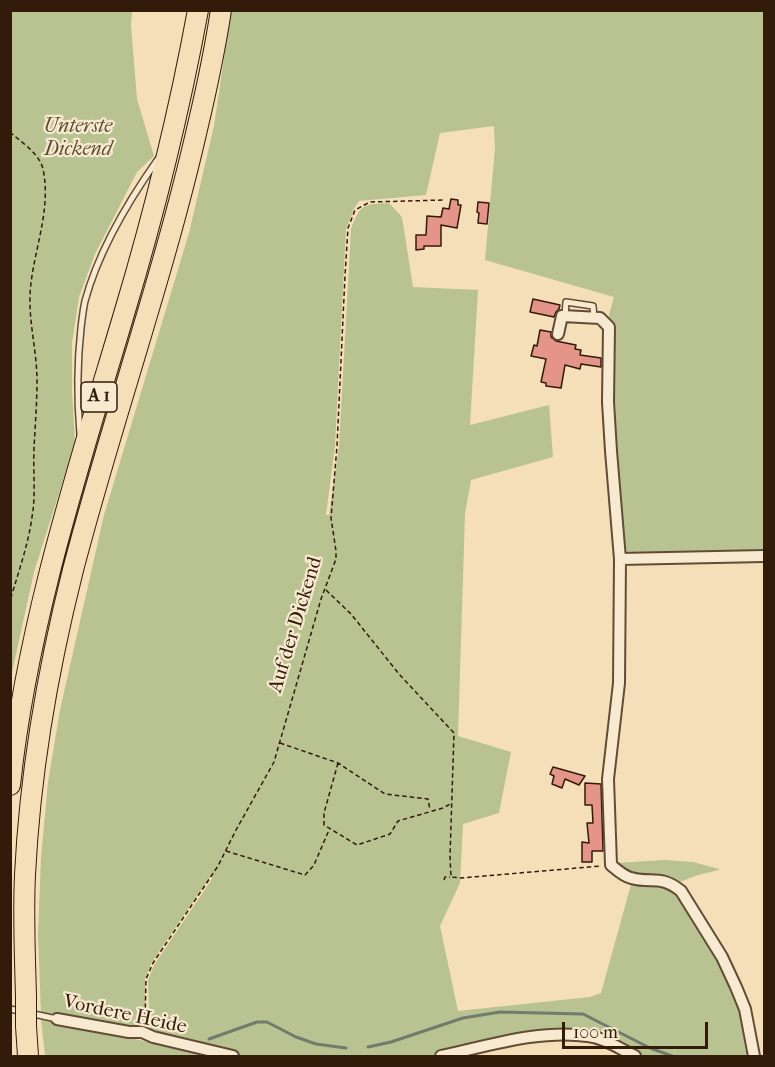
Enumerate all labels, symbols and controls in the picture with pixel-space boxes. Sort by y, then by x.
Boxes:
park label: Unterste Dickend [44,115,112,162]
road number: A 1 [81,382,117,412]
street label: Auf der Dickend [264,554,328,696]
street label: Vordere Heide [61,990,189,1040]
scale bar [565,1010,710,1048]
text: 100 m [573,1022,618,1043]

